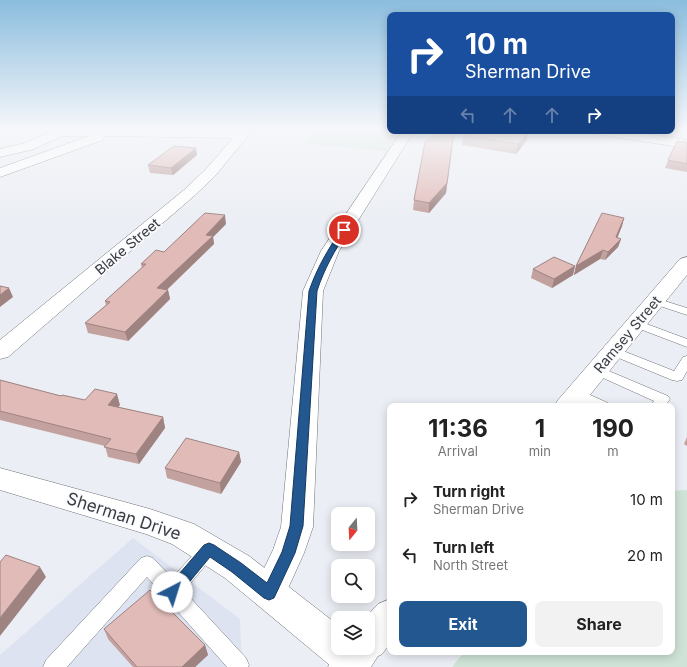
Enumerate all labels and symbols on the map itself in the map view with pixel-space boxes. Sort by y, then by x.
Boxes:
pin [327,213,361,247]
street label: Blake Street [91,214,163,278]
street label: Ramsey Street [590,292,665,376]
street label: Sherman Drive [64,488,184,544]
north arrow [331,507,375,551]
position arrow [151,571,193,613]

